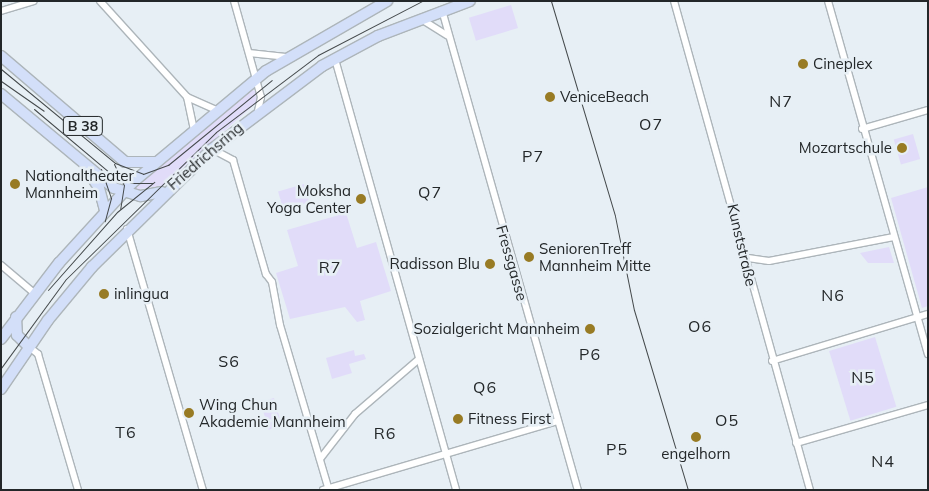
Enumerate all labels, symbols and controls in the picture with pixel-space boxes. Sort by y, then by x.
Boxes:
place label: Cineplex [813,55,872,73]
marker: Cineplex [797,58,809,70]
place label: VeniceBeach [560,88,649,106]
marker: VeniceBeach [544,91,556,103]
district label: N7 [769,91,793,111]
road number: B 38 [62,114,104,138]
district label: O7 [639,114,663,134]
street label: Friedrichsring [164,118,246,194]
place label: Mozartschule [799,139,892,157]
marker: Mozartschule [896,142,908,154]
district label: P7 [522,146,544,166]
place label: Nationaltheater Mannheim [25,166,134,201]
marker: Nationaltheater Mannheim [9,178,21,190]
place label: Moksha Yoga Center [267,181,351,216]
district label: Q7 [418,182,442,202]
marker: Moksha Yoga Center [355,193,367,205]
street label: Kunststraße [724,202,760,288]
street label: Fressgasse [493,223,531,303]
place label: SeniorenTreff Mannheim Mitte [539,239,651,274]
marker: SeniorenTreff Mannheim Mitte [523,251,535,263]
place label: Radisson Blu [390,255,480,273]
district label: R7 [318,257,342,277]
marker: Radisson Blu [484,258,496,270]
place label: inlingua [114,285,169,303]
district label: N6 [821,285,845,305]
marker: inlingua [98,288,110,300]
district label: O6 [688,316,712,336]
place label: Sozialgericht Mannheim [414,320,580,338]
marker: Sozialgericht Mannheim [584,323,596,335]
district label: P6 [579,344,601,364]
district label: S6 [218,351,240,371]
district label: N5 [851,367,875,387]
district label: Q6 [473,377,497,397]
place label: Wing Chun Akademie Mannheim [199,395,346,430]
marker: Wing Chun Akademie Mannheim [183,407,195,419]
place label: Fitness First [468,410,551,428]
district label: O5 [715,410,739,430]
marker: Fitness First [452,413,464,425]
district label: T6 [115,422,137,442]
district label: R6 [373,423,397,443]
marker: engelhorn [690,431,702,443]
district label: P5 [606,439,628,459]
place label: engelhorn [661,445,731,463]
district label: N4 [871,451,895,471]

